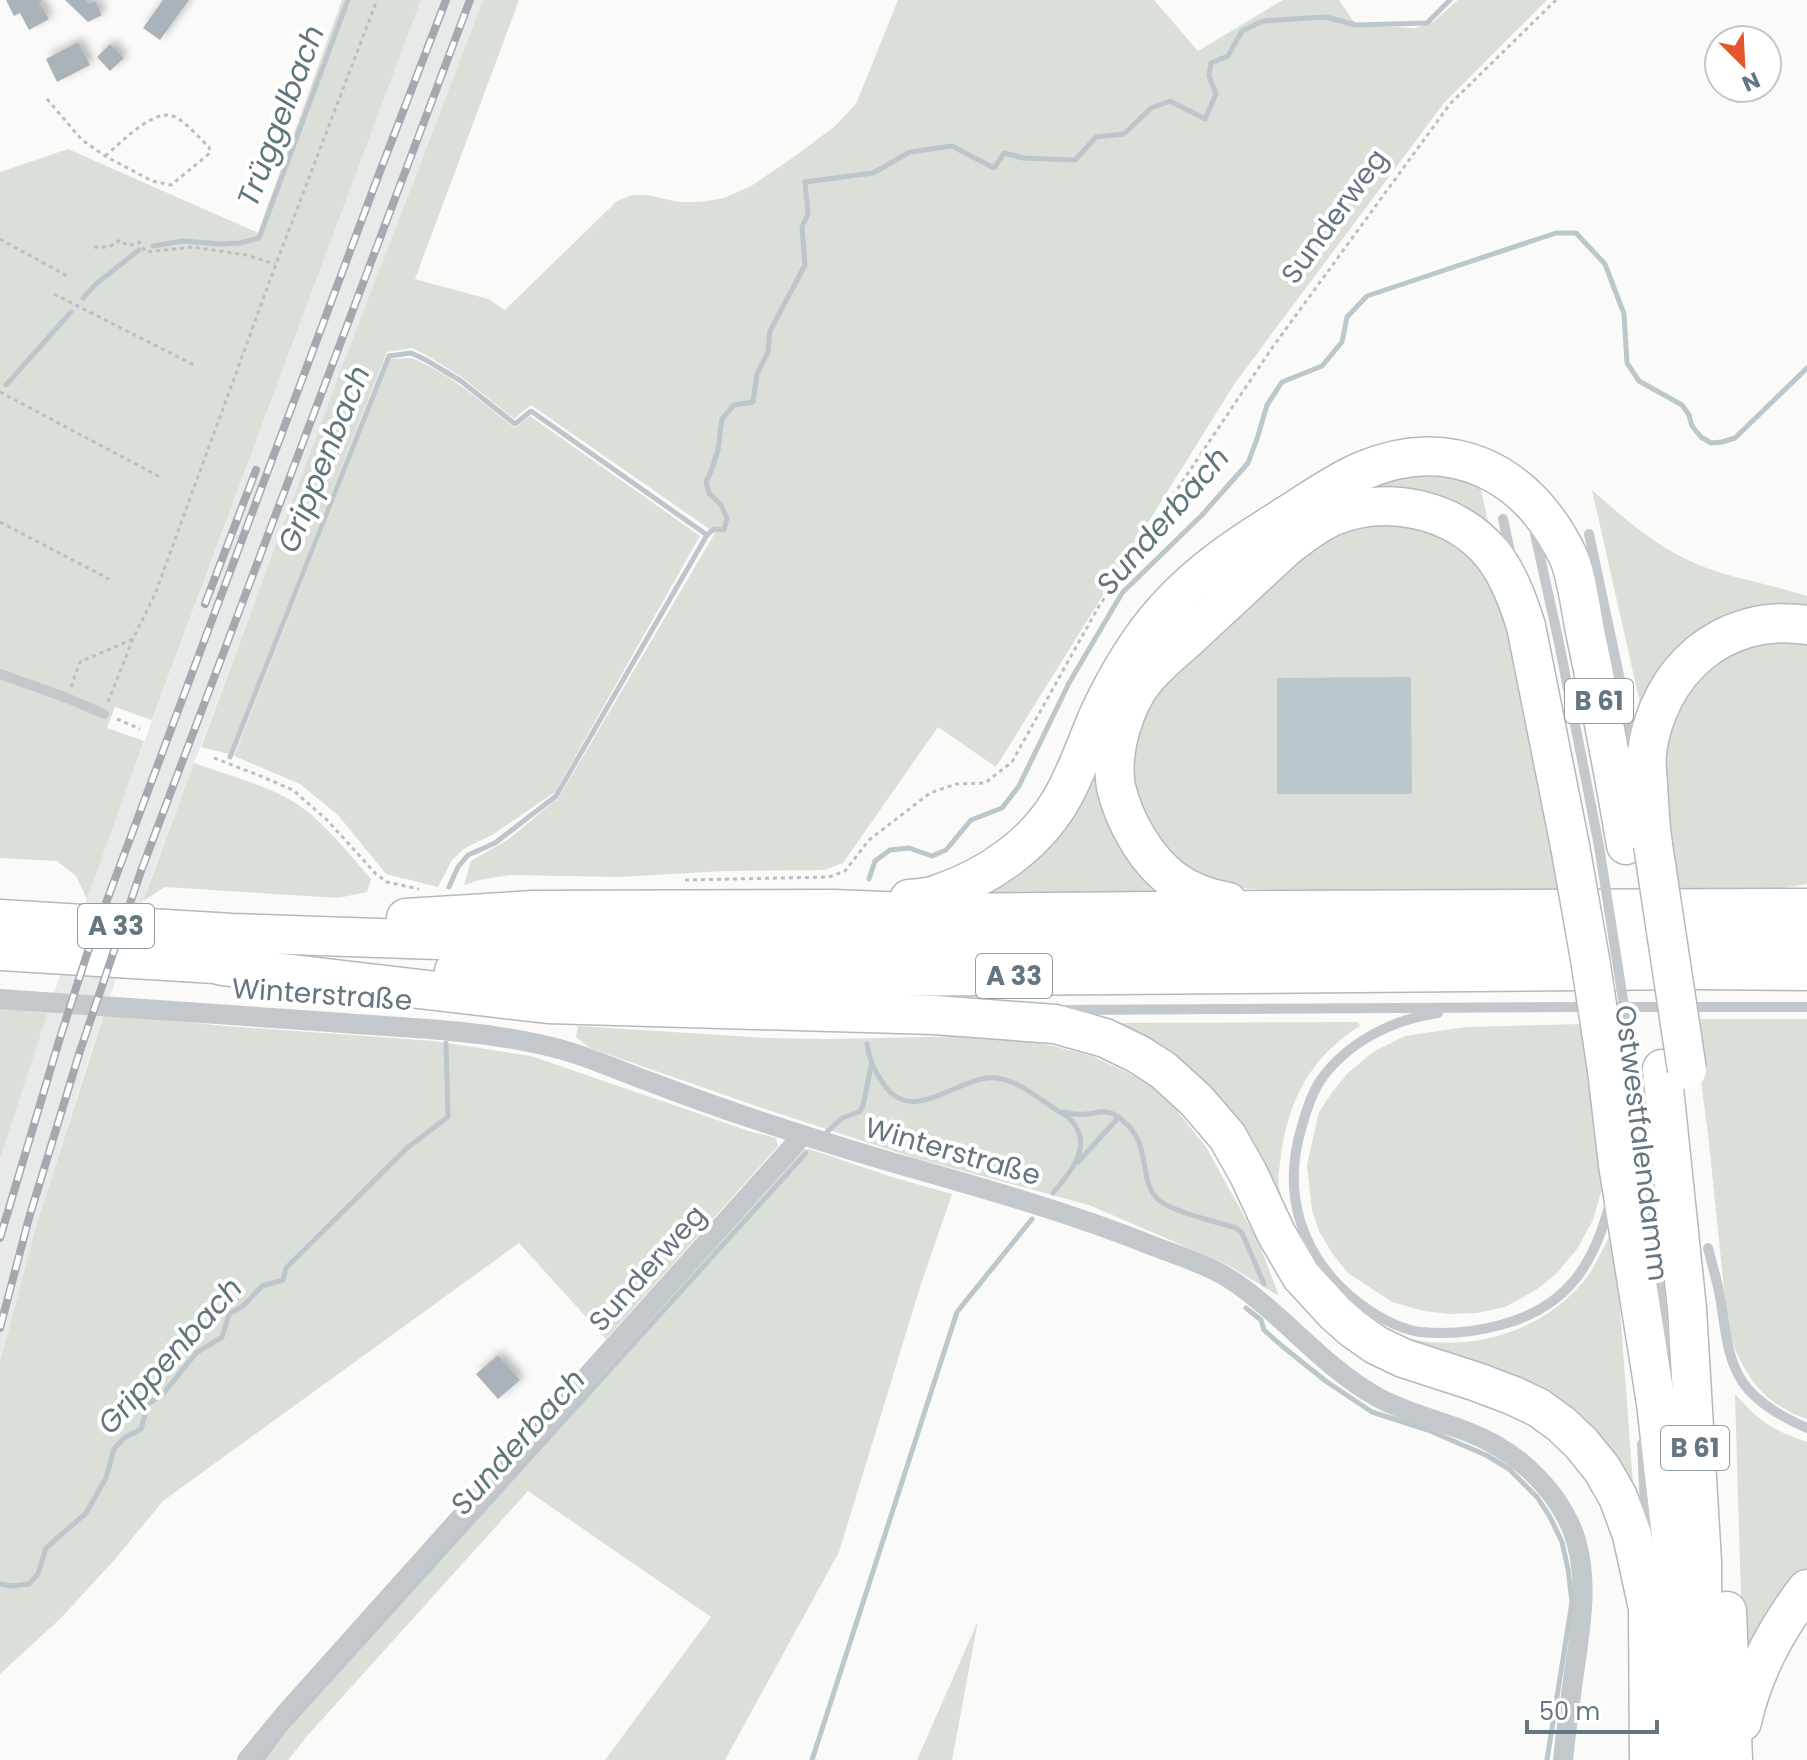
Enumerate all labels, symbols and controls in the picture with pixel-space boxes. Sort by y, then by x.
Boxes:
water label: Trüggelbach [226,19,335,213]
north arrow [1703,24,1783,104]
text: N [1737,64,1765,99]
street label: Sunderweg [1272,141,1397,292]
water label: Grippenbach [266,359,381,559]
water label: Sunderbach [1086,437,1239,604]
road number: B 61 [1565,679,1633,723]
road number: A 33 [78,904,154,948]
road number: A 33 [976,954,1052,998]
street label: Winterstraße [230,969,413,1020]
street label: Ostwestfalendamm [1605,1003,1678,1283]
street label: Winterstraße [861,1108,1045,1195]
street label: Sunderweg [580,1196,715,1340]
water label: Grippenbach [87,1268,252,1444]
water label: Sunderbach [440,1359,595,1524]
road number: B 61 [1661,1426,1729,1470]
scale bar [1527,1684,1657,1734]
text: 50 m [1539,1695,1600,1728]

